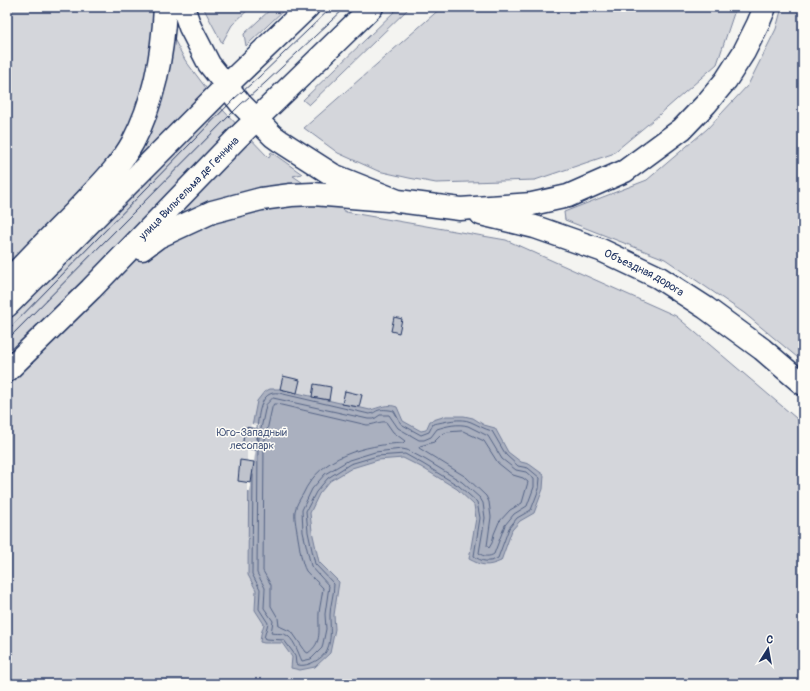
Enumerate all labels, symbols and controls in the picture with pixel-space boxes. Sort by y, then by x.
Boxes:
street label: улица Вильгельма де Геннина [135,134,241,243]
street label: Объездная дорога [602,246,686,299]
park label: Юго-Западный лесопарк [217,426,287,452]
north arrow [748,629,788,669]
text: С [765,633,775,647]

